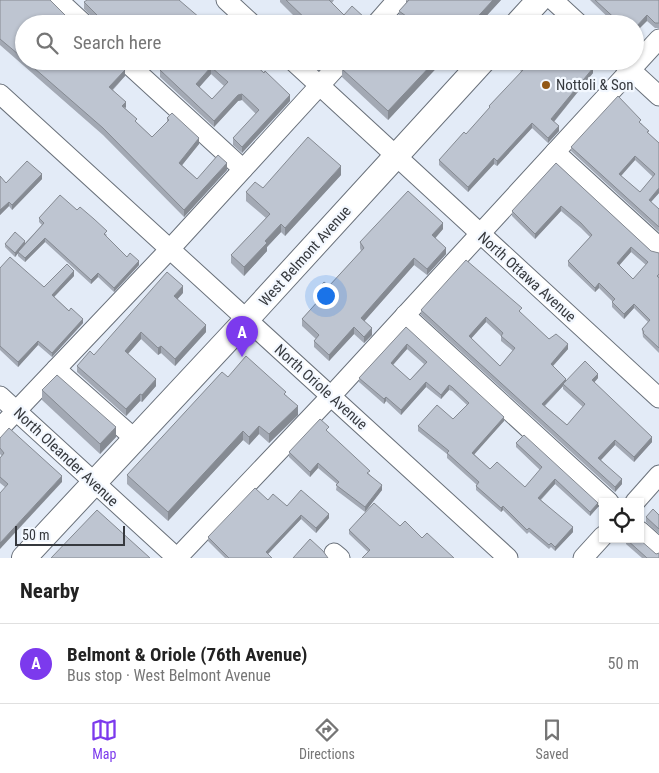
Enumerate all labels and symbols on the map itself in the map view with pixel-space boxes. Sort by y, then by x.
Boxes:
place label: Nottoli & Son [556,76,634,94]
marker: Nottoli & Son [540,79,552,91]
street label: West Belmont Avenue [255,202,355,310]
street label: North Ottawa Avenue [474,228,580,326]
your location [313,283,339,309]
pin: A [226,316,258,357]
street label: North Oriole Avenue [271,341,371,433]
street label: North Oleander Avenue [10,404,122,510]
scale bar [15,523,125,546]

